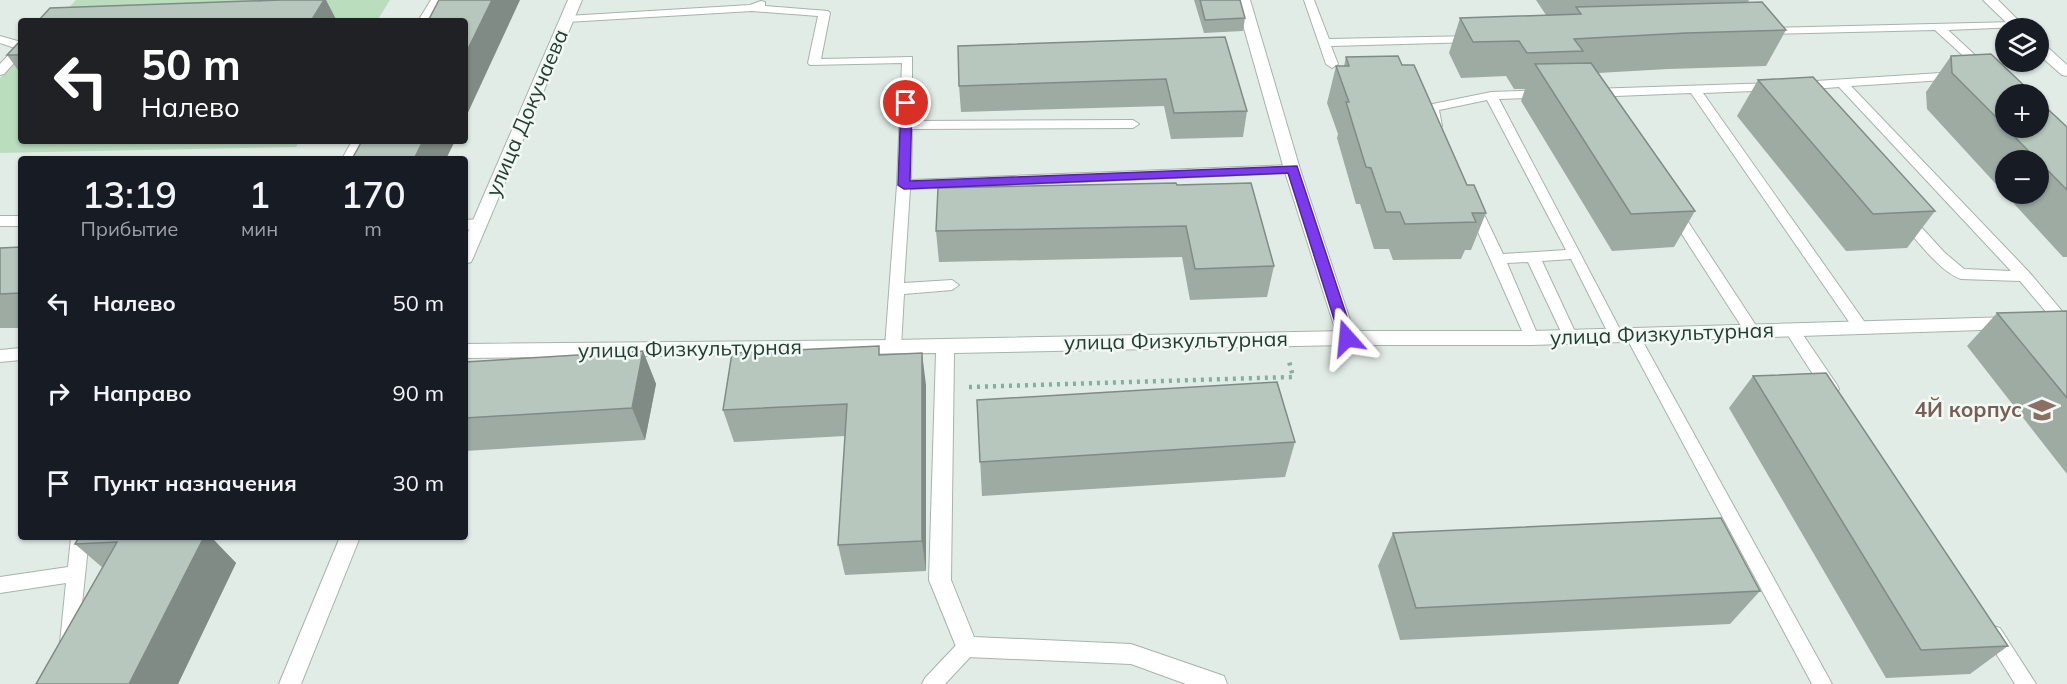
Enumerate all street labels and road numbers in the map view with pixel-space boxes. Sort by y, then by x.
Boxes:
street label: улица Докучаева [479,25,573,200]
street label: улица Физкультурная [1550,316,1774,350]
street label: улица Физкультурная [1064,325,1288,355]
street label: улица Физкультурная [578,333,802,363]

